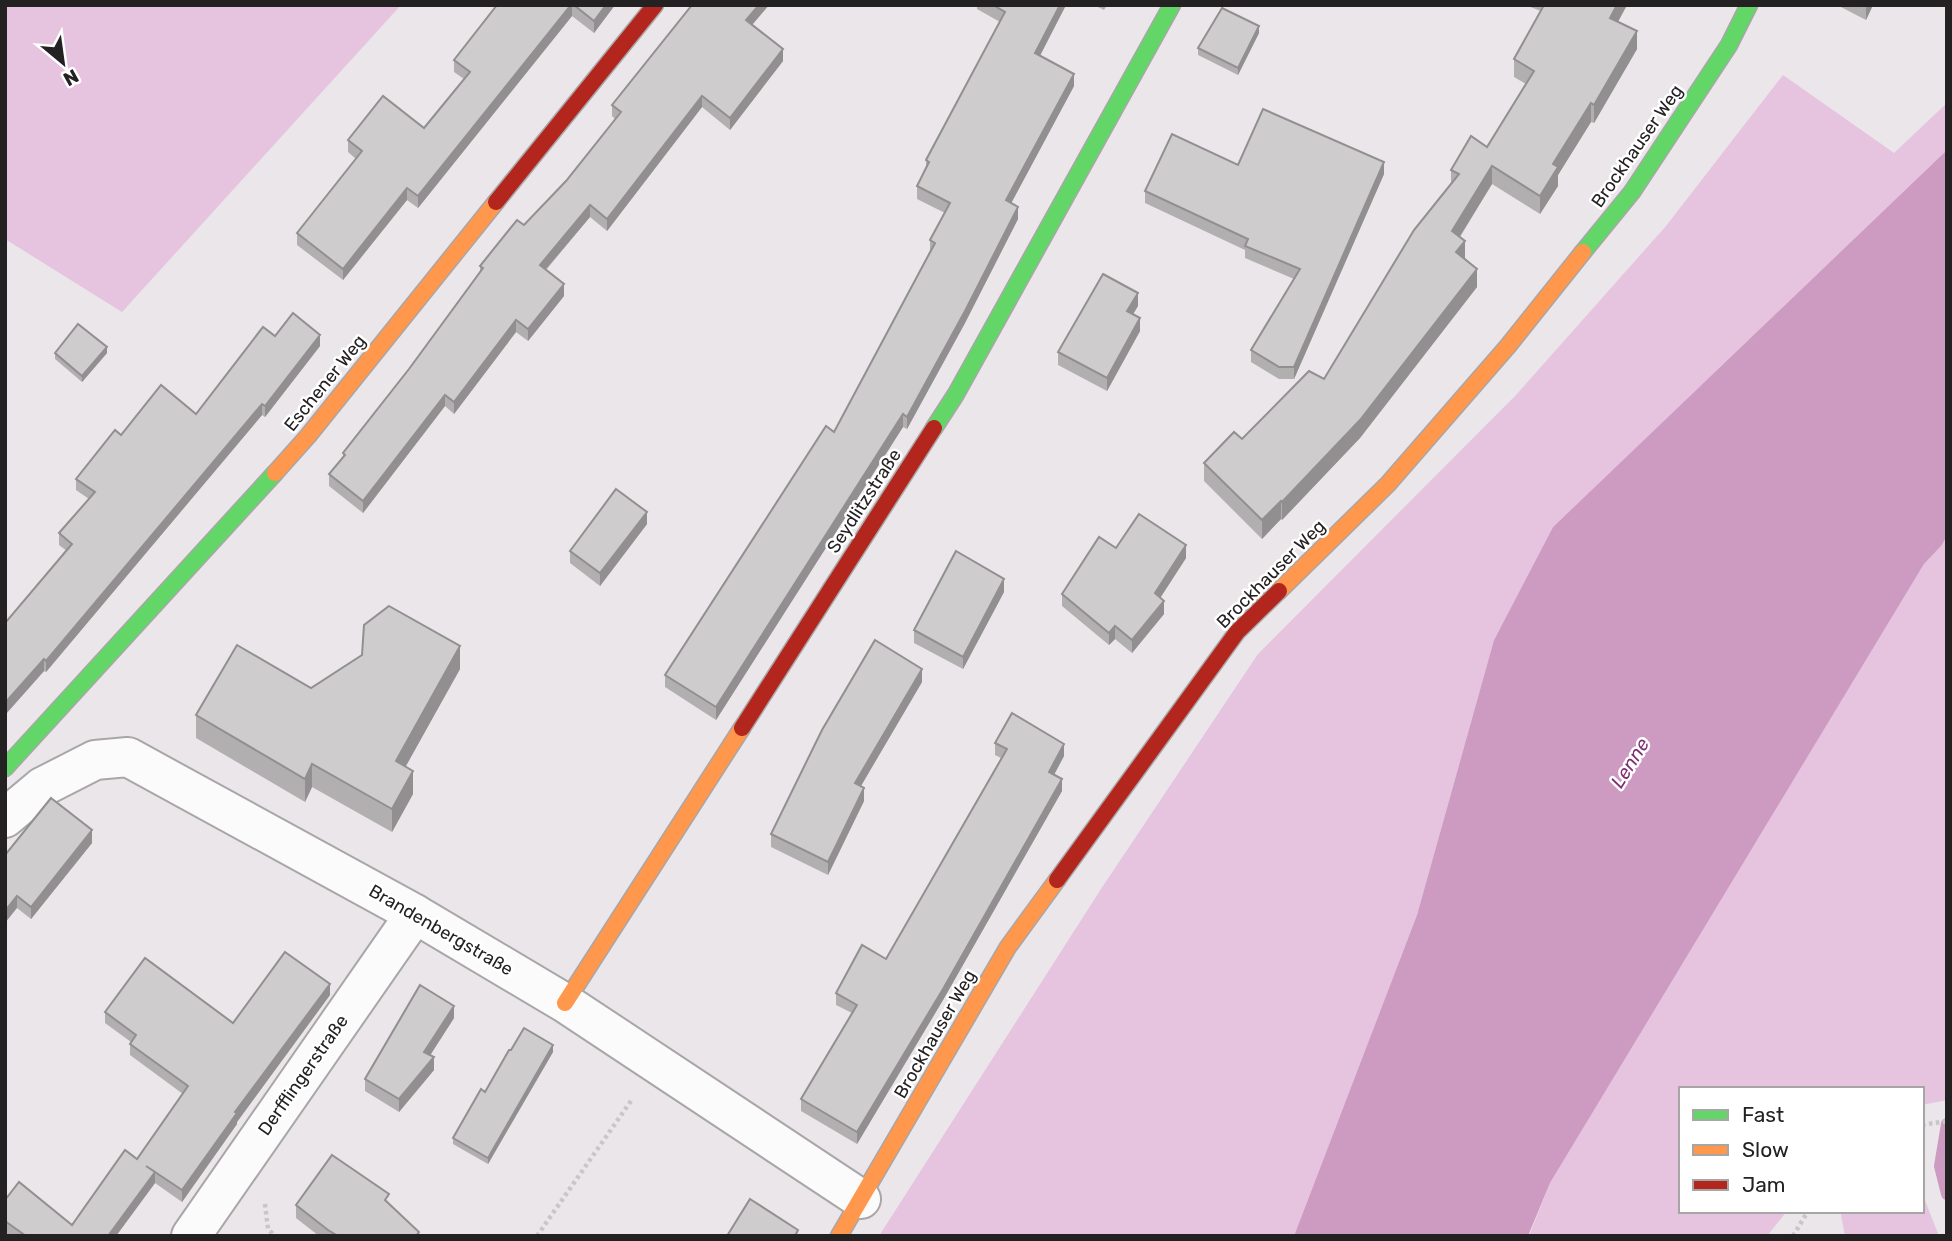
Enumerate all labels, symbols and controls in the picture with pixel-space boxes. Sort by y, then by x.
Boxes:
north arrow [28,28,98,98]
text: N [59,64,83,91]
street label: Brockhauser Weg [1587,80,1687,212]
street label: Eschener Weg [279,330,371,436]
street label: Seydlitzstraße [822,445,906,557]
street label: Brockhauser Weg [1212,515,1330,633]
water label: Lenne [1606,733,1654,792]
street label: Brandenbergstraße [365,880,517,980]
street label: Brockhauser Weg [889,966,981,1102]
street label: Derfflingerstraße [253,1010,353,1140]
legend [1679,1087,1924,1213]
text: Fast [1742,1102,1784,1127]
text: Slow [1742,1137,1789,1162]
text: Jam [1742,1172,1786,1197]

